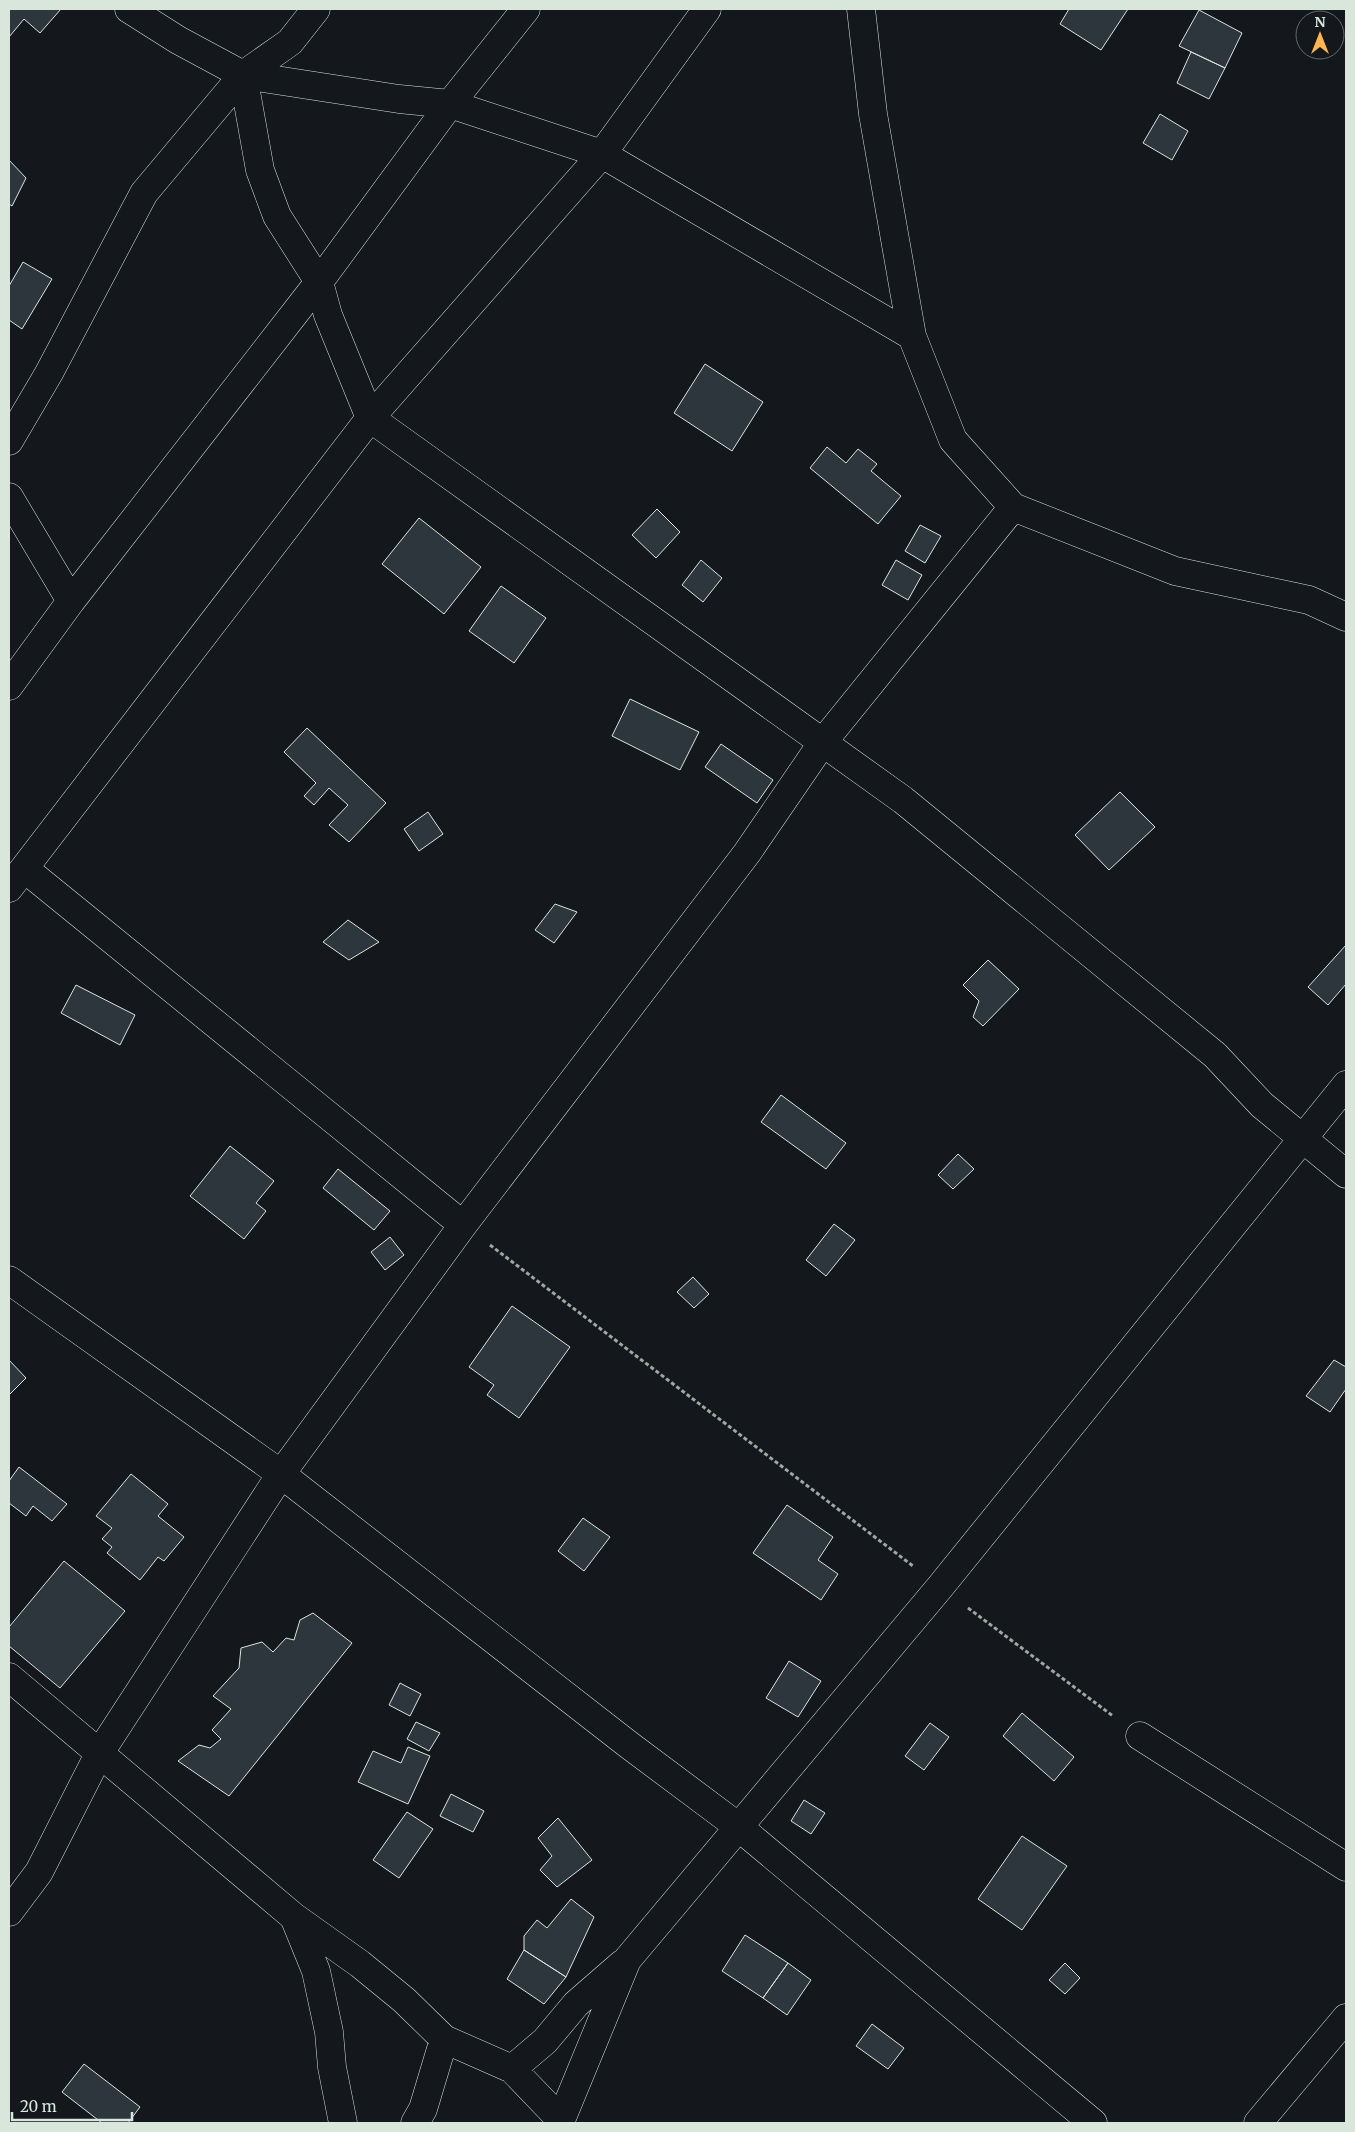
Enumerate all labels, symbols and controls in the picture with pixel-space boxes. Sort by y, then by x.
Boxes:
north arrow [1295,10,1345,60]
text: N [1314,13,1326,31]
scale bar [12,2090,132,2122]
text: 20 m [20,2097,57,2116]

